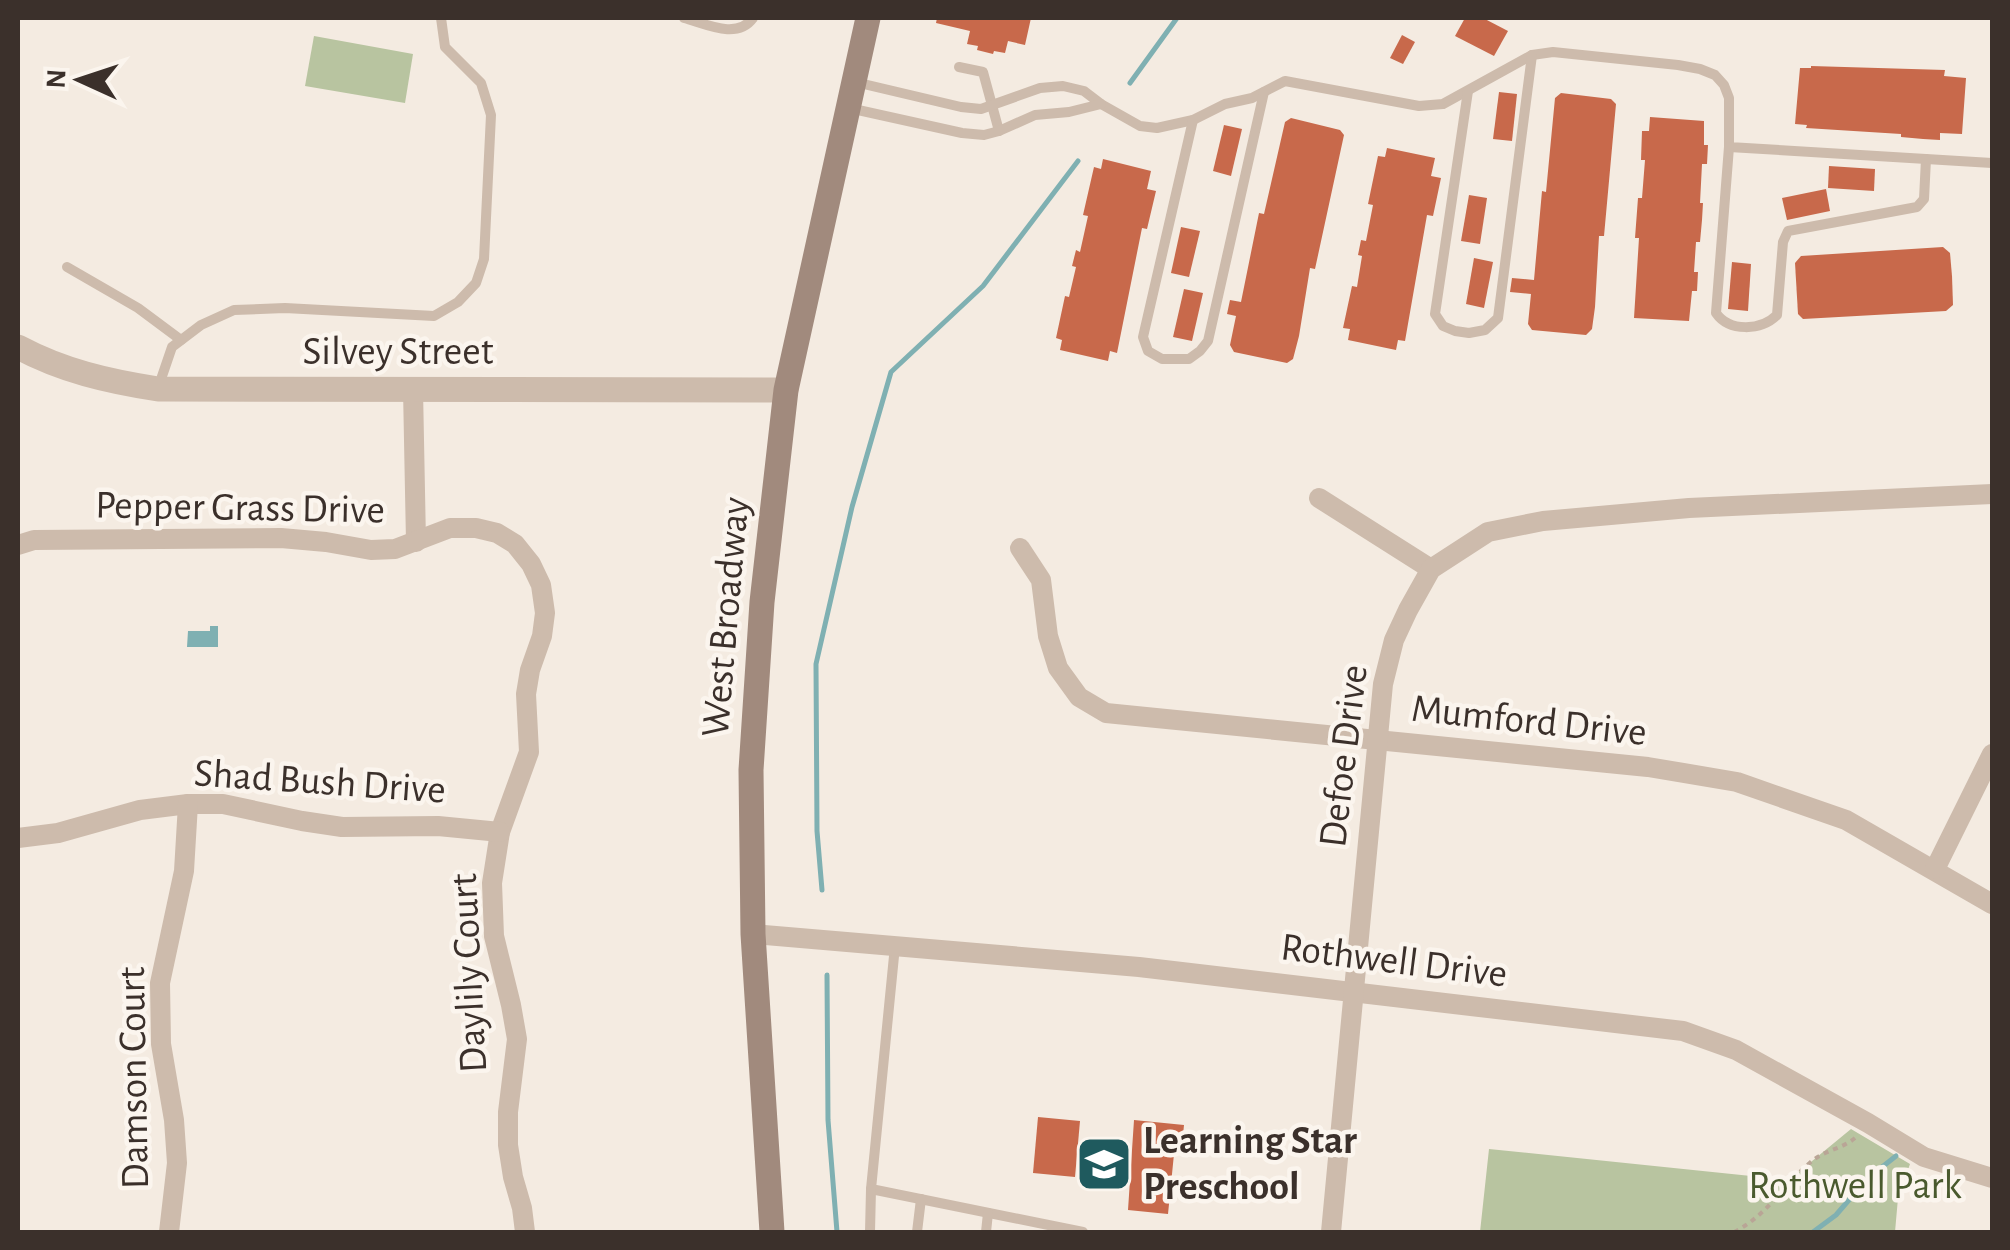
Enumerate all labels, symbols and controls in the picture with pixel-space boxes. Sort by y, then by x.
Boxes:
north arrow [30,30,130,130]
text: N [43,68,72,89]
street label: Silvey Street [302,332,494,372]
street label: Pepper Grass Drive [95,485,385,531]
street label: West Broadway [696,495,756,739]
street label: Defoe Drive [1313,662,1375,850]
street label: Mumford Drive [1409,689,1649,753]
street label: Shad Bush Drive [193,753,447,811]
street label: Daylily Court [444,872,494,1074]
street label: Rothwell Drive [1279,927,1509,995]
street label: Damson Court [112,966,156,1190]
place label: Learning Star Preschool [1143,1121,1357,1207]
school or university icon: Learning Star Preschool [1074,1134,1134,1194]
park label: Rothwell Park [1748,1166,1962,1206]

